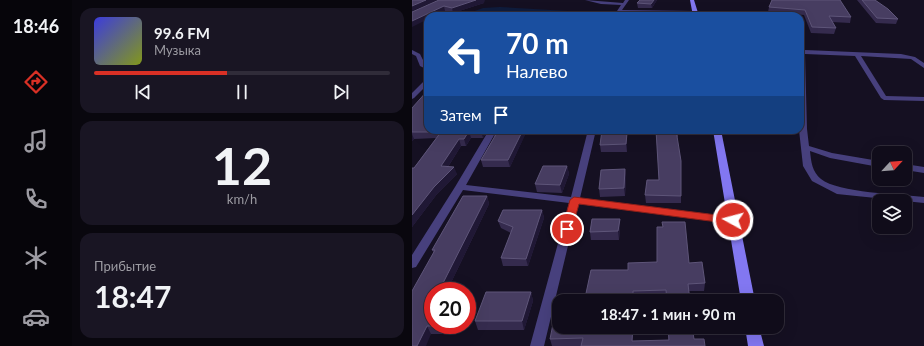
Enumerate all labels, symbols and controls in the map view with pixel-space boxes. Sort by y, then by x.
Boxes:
text: 18:46 [13,15,59,37]
text: 99.6 FM [154,24,210,42]
text: 70 m [506,26,569,60]
icon: left [440,28,492,80]
text: Музыка [154,42,201,58]
text: Налево [506,60,568,82]
icon: directions [22,68,50,96]
icon: previous [132,81,154,103]
icon: pause [231,81,253,103]
icon: next [330,81,352,103]
icon: arrive [490,104,512,126]
text: Затем [440,106,482,124]
icon: music [22,127,50,155]
text: 12 [212,134,272,196]
north arrow [872,146,912,186]
map controls [872,146,912,234]
icon: phone [22,185,50,213]
text: km/h [227,191,257,207]
button: layers [872,194,912,234]
position arrow [712,199,754,241]
pin [550,212,584,246]
icon: arrive [556,218,578,240]
icon: climate [22,244,50,272]
text: Прибытие [94,258,156,274]
text: 18:47 [94,278,171,314]
speed limit sign: 20 [424,282,476,334]
icon: car [22,303,50,331]
text: 18:47 · 1 мин · 90 m [600,305,736,323]

